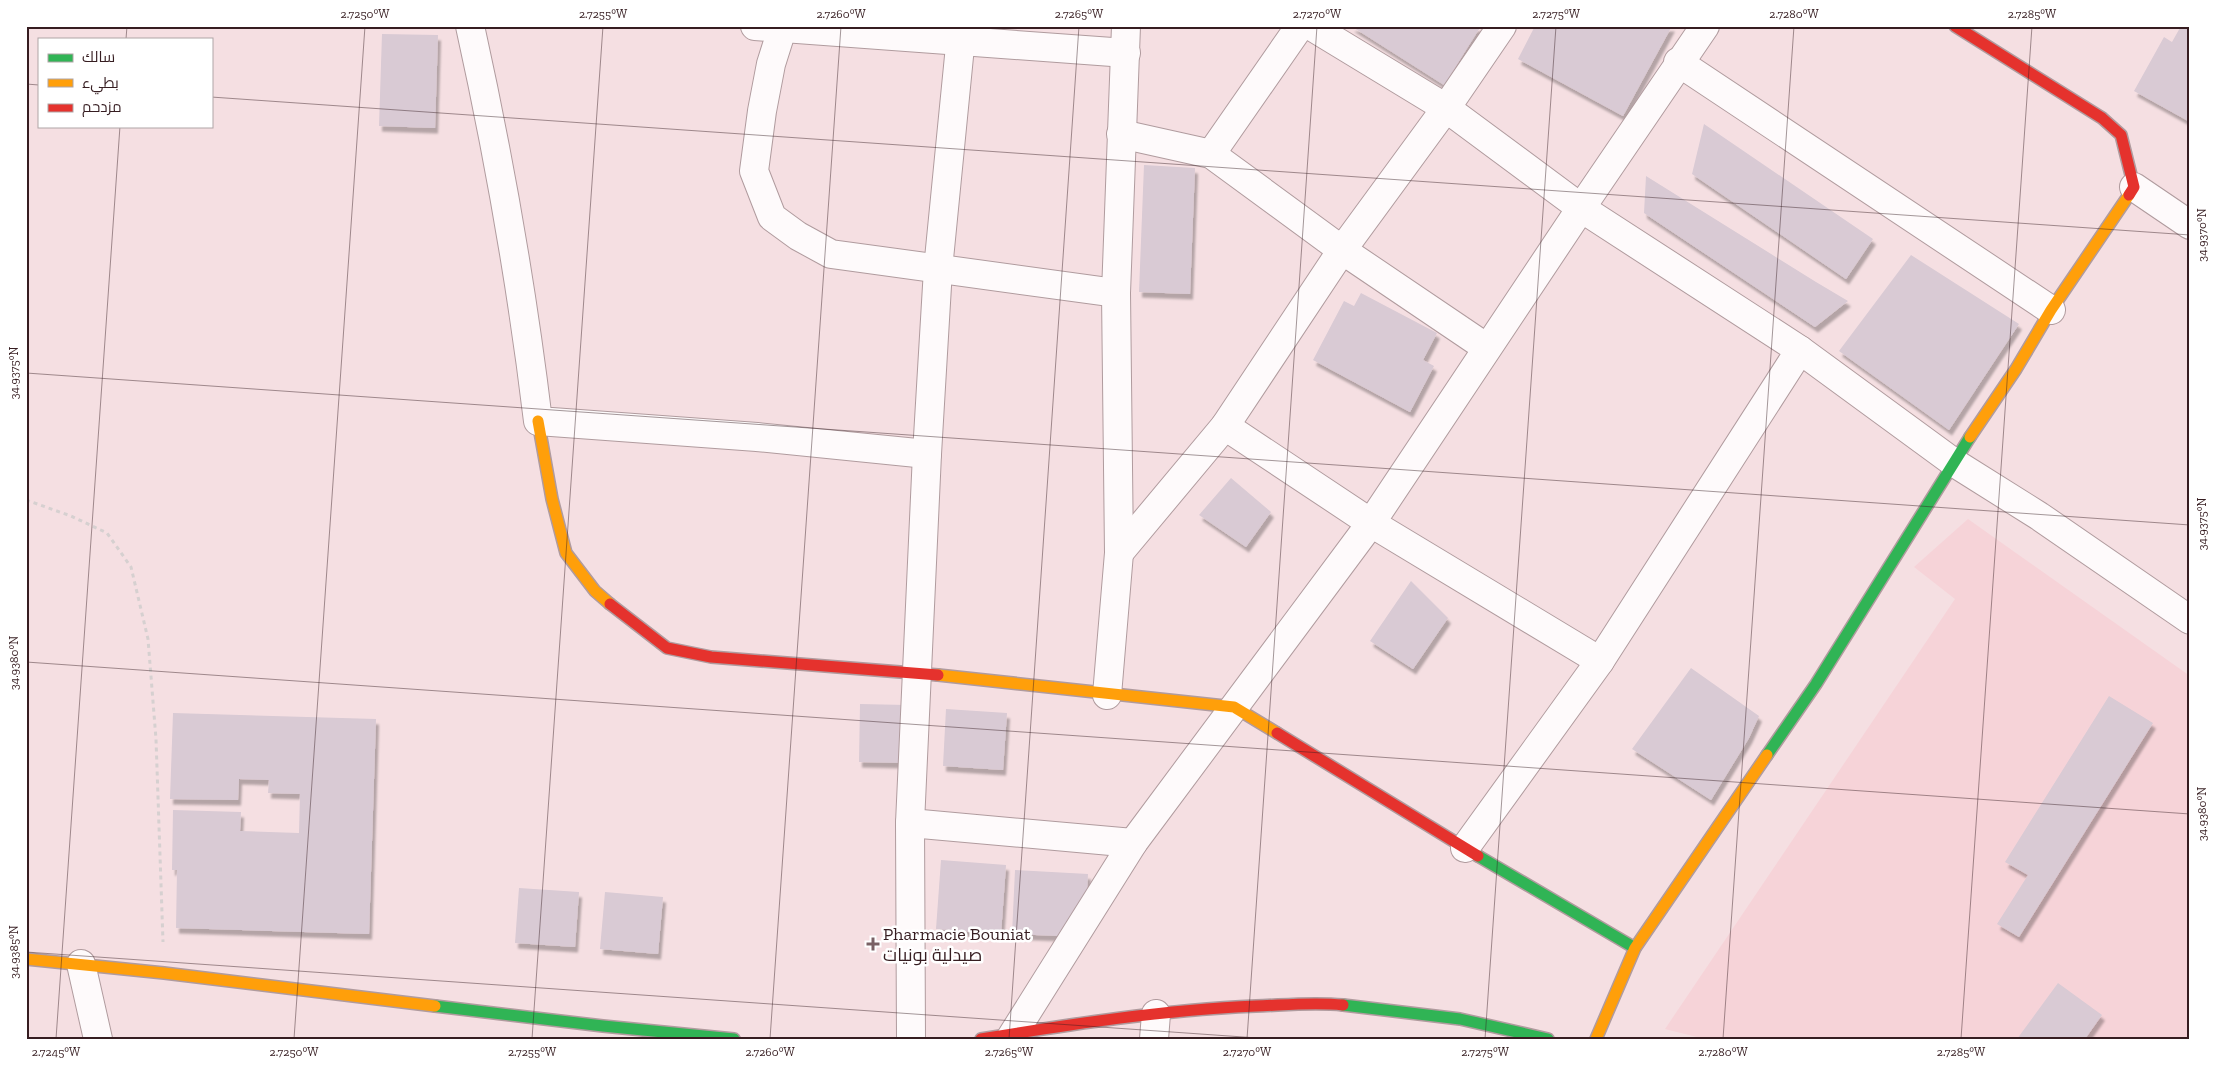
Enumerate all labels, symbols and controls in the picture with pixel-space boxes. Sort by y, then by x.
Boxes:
text: 2.7250°W [341,7,390,21]
text: 2.7255°W [579,7,628,21]
text: 2.7260°W [816,7,866,21]
text: 2.7265°W [1055,7,1104,21]
text: 2.7270°W [1293,7,1342,21]
text: 2.7275°W [1532,7,1581,21]
text: 2.7280°W [1769,7,1819,21]
text: 2.7285°W [2008,7,2057,21]
legend [38,38,212,128]
text: سالك [82,48,115,66]
text: بطيء [82,74,119,95]
text: مزدحم [82,98,122,117]
text: 34.9370°N [2195,208,2209,262]
text: 34.9375°N [7,347,21,399]
text: 34.9375°N [2195,498,2209,550]
text: 34.9380°N [7,636,21,690]
text: 34.9380°N [2195,787,2209,841]
place label: Pharmacie Bouniat صيدلية بونيات [883,923,1031,966]
text: 34.9385°N [7,925,21,979]
marker: Pharmacie Bouniat صيدلية بونيات [867,938,879,950]
text: 2.7245°W [32,1045,81,1059]
text: 2.7250°W [270,1045,319,1059]
text: 2.7255°W [508,1045,557,1059]
text: 2.7260°W [745,1045,795,1059]
text: 2.7265°W [985,1045,1034,1059]
text: 2.7270°W [1223,1045,1272,1059]
text: 2.7275°W [1461,1045,1510,1059]
text: 2.7280°W [1698,1045,1748,1059]
text: 2.7285°W [1937,1045,1986,1059]

